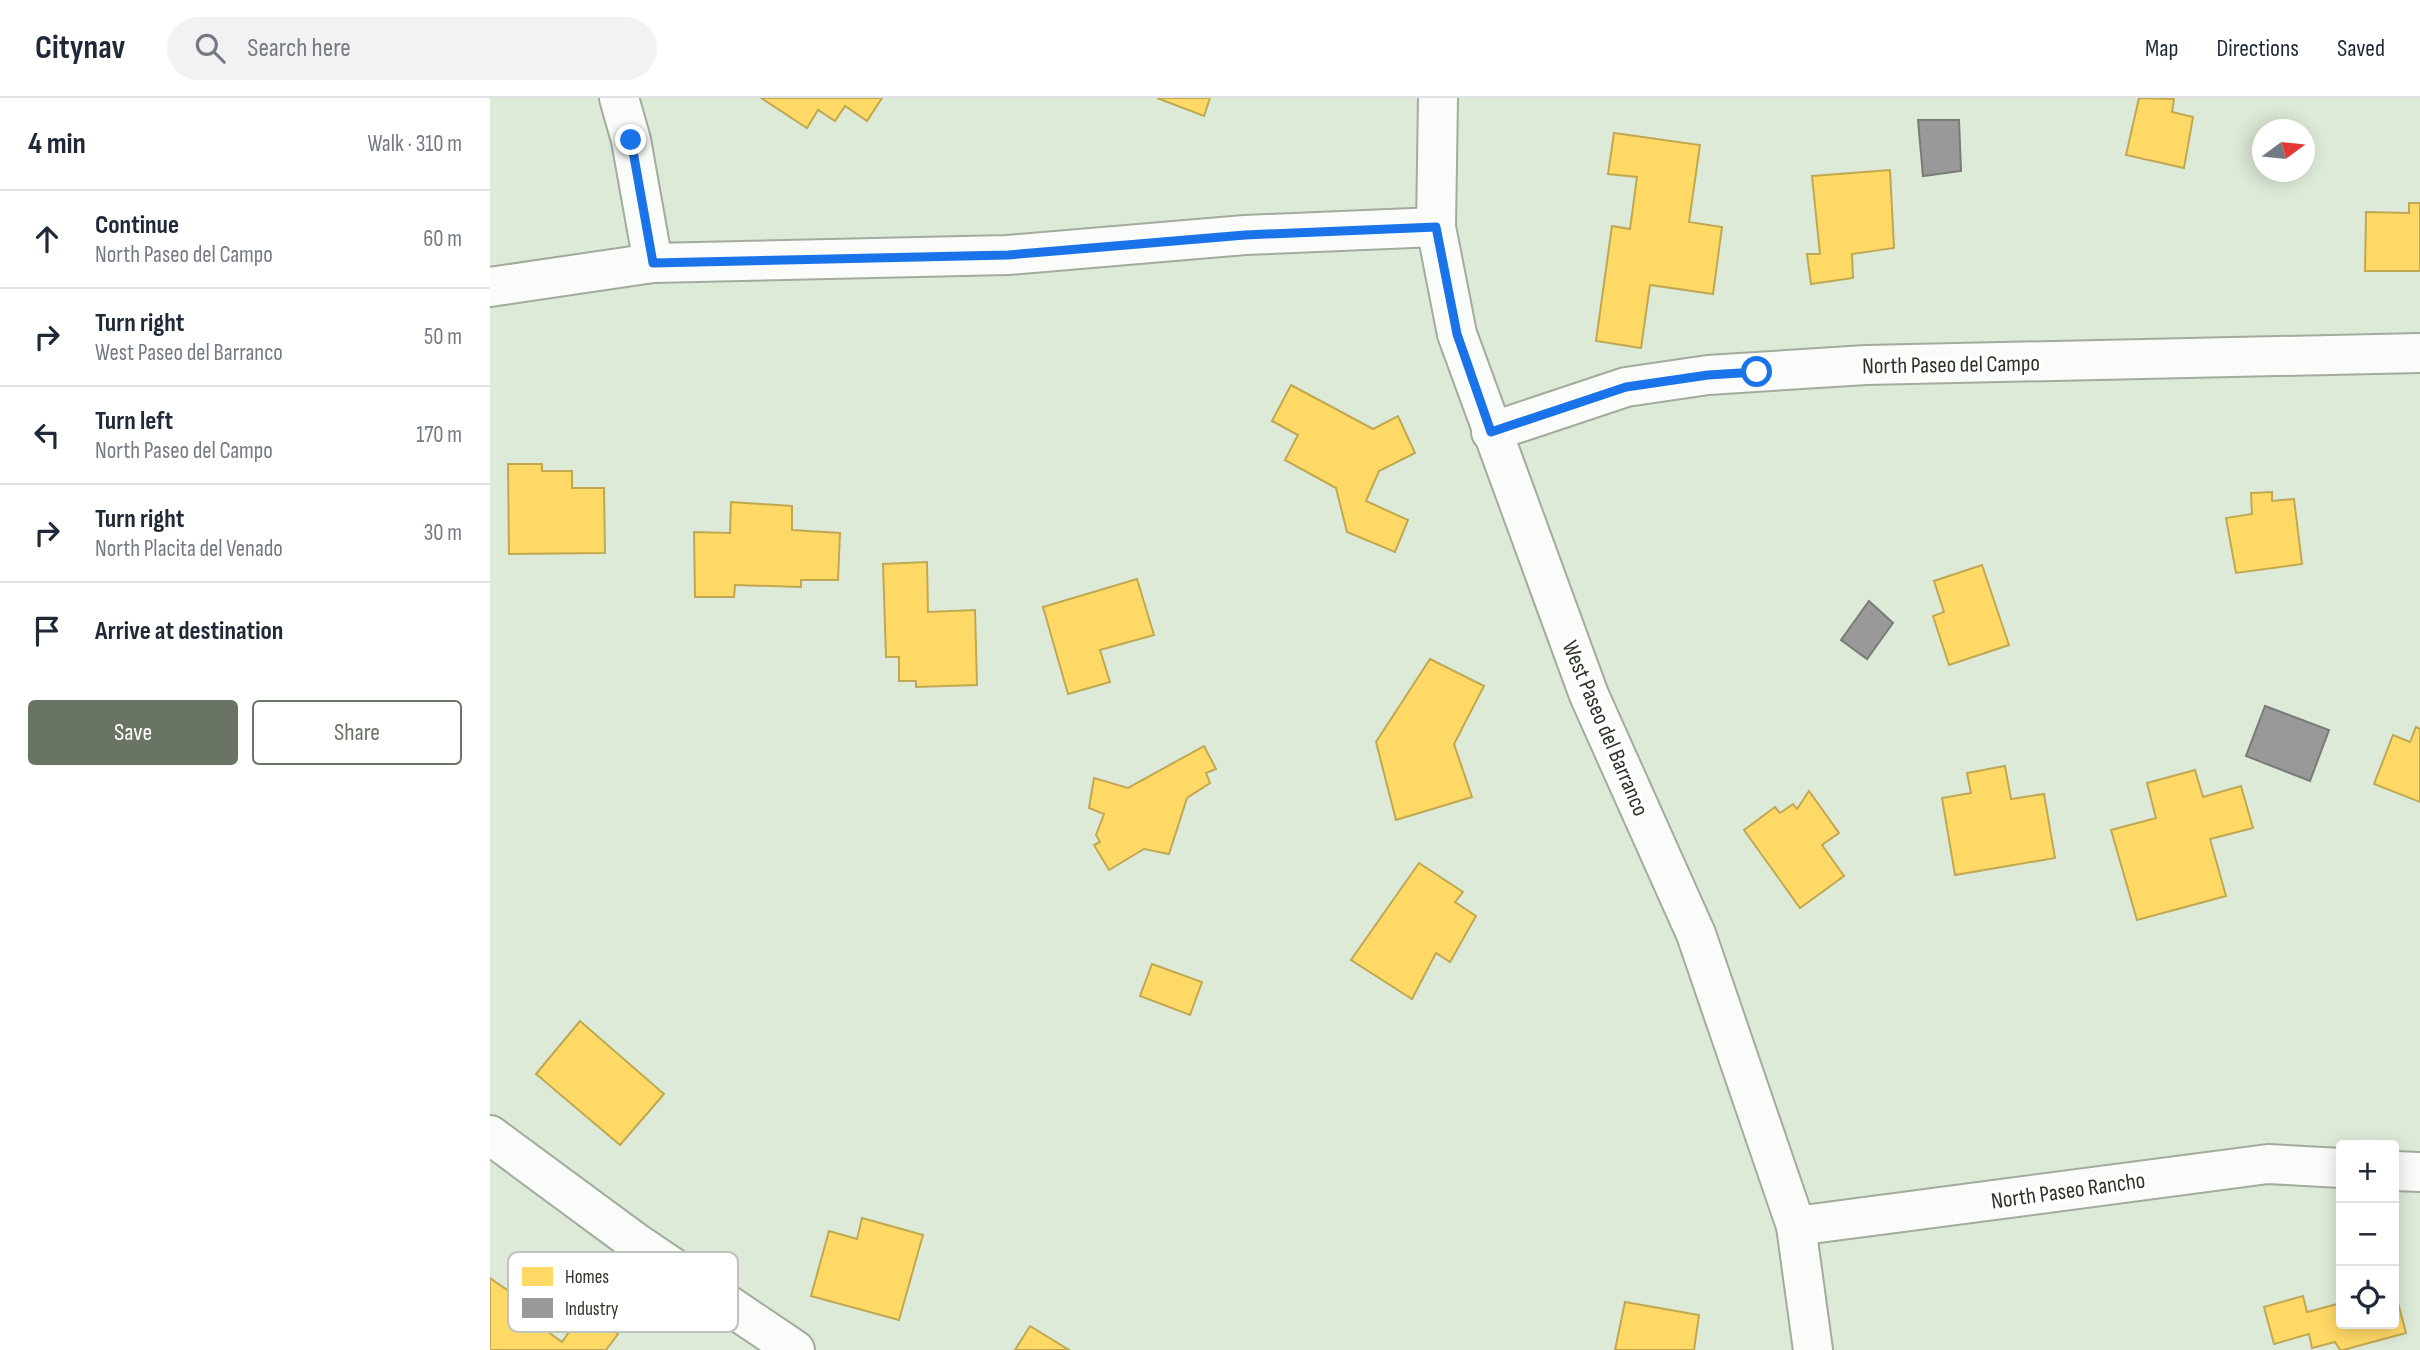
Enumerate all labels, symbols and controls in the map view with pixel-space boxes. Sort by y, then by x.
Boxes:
search box [167,17,657,80]
text: Citynav [35,28,125,68]
icon: search [191,29,229,67]
text: Search here [247,33,351,64]
text: Map [2145,34,2178,63]
text: Directions [2216,34,2299,63]
text: Saved [2337,34,2385,63]
north arrow [2252,119,2315,182]
route end [615,124,646,155]
text: 4 min [28,126,86,162]
text: Walk · 310 m [367,130,462,158]
text: Continue [95,210,179,241]
icon: ahead [28,220,66,258]
text: 60 m [423,225,462,253]
text: North Paseo del Campo [95,241,273,269]
text: Turn right [95,308,184,339]
icon: right [28,318,66,356]
text: 50 m [424,323,462,351]
text: West Paseo del Barranco [95,339,283,367]
street label: North Paseo del Campo [1862,349,2040,381]
route start [1741,356,1772,387]
text: Turn left [95,406,173,437]
icon: left [28,416,66,454]
text: 170 m [416,421,462,449]
text: North Paseo del Campo [95,437,273,465]
text: Turn right [95,504,184,535]
icon: right [28,514,66,552]
text: 30 m [424,519,462,547]
text: North Placita del Venado [95,535,283,563]
icon: arrive [28,612,66,650]
text: Arrive at destination [95,616,283,647]
street label: West Paseo del Barranco [1555,636,1655,820]
button: Save [28,700,238,765]
button: Share [252,700,462,765]
map controls [2336,1140,2399,1329]
button: + [2336,1140,2399,1203]
street label: North Paseo Rancho [1989,1166,2147,1216]
button: − [2336,1203,2399,1266]
legend [508,1252,738,1332]
text: Homes [565,1266,609,1289]
button: locate [2336,1266,2399,1329]
text: Industry [565,1298,619,1321]

